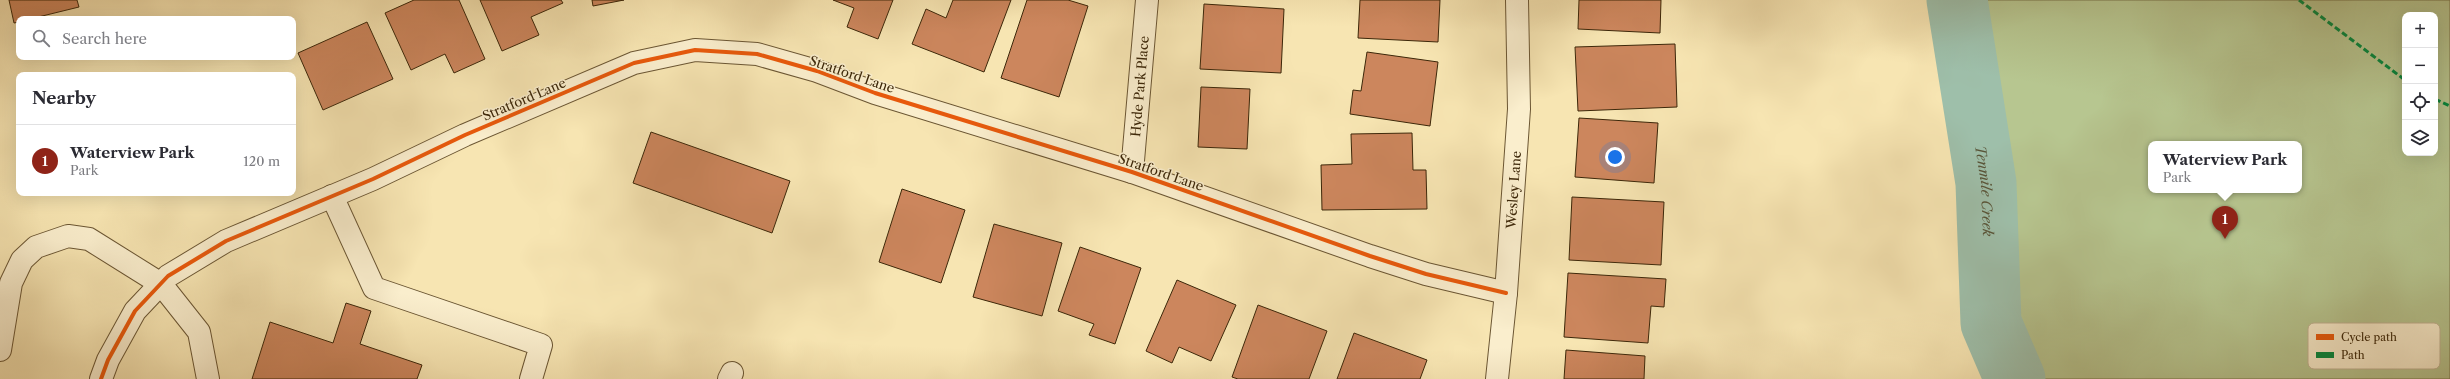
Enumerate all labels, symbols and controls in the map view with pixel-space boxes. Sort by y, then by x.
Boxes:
map controls [2402,12,2438,156]
button: + [2402,12,2438,48]
search box [16,16,296,60]
icon: search [30,27,52,49]
text: Search here [62,29,147,48]
street label: Hyde Park Place [1127,35,1152,137]
button: − [2402,48,2438,84]
street label: Stratford Lane [807,52,897,96]
street label: Stratford Lane [480,74,568,124]
button: locate [2402,84,2438,120]
text: Nearby [32,88,96,108]
button: layers [2402,120,2438,156]
popup [2148,141,2302,193]
text: Waterview Park [70,143,194,162]
water label: Tenmile Creek [1971,144,1997,237]
your location [1605,147,1625,167]
street label: Stratford Lane [1116,150,1206,194]
street label: Wesley Lane [1502,150,1524,230]
text: Waterview Park [2163,150,2287,169]
text: 1 [42,153,48,169]
text: 120 m [243,153,280,169]
text: Park [70,162,98,178]
text: Park [2163,169,2191,185]
pin: 1 [2212,206,2238,239]
legend [2308,323,2440,369]
text: Cycle path [2341,330,2397,344]
text: Path [2341,348,2365,362]

